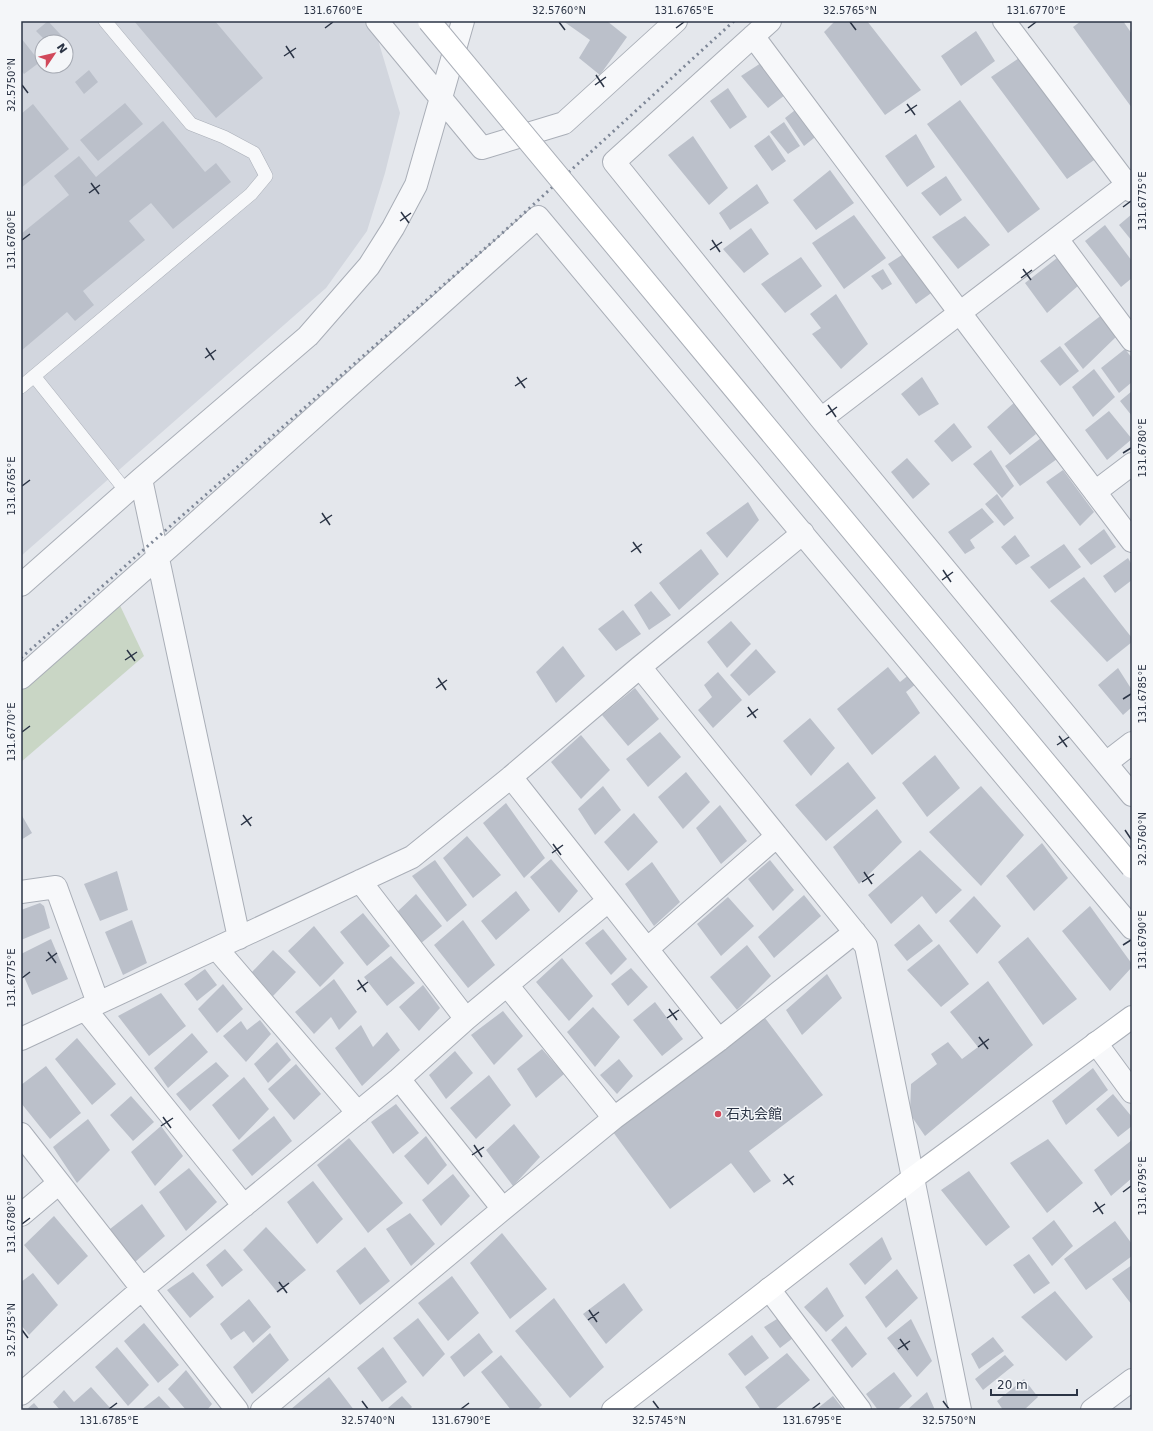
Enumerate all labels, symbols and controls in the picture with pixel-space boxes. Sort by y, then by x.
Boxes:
text: 131.6760°E [303,5,363,16]
text: 32.5760°N [532,5,586,16]
text: 131.6765°E [654,5,714,16]
text: 32.5765°N [823,5,877,16]
text: 131.6770°E [1006,5,1066,16]
north arrow [34,34,74,74]
text: N [54,41,70,56]
text: 32.5750°N [6,58,17,112]
text: 131.6775°E [1137,171,1148,231]
text: 131.6760°E [6,210,17,270]
text: 131.6780°E [1137,418,1148,478]
text: 131.6765°E [6,456,17,516]
text: 131.6785°E [1137,664,1148,724]
text: 131.6770°E [6,702,17,762]
text: 32.5760°N [1137,812,1148,866]
text: 131.6790°E [1137,910,1148,970]
text: 131.6775°E [6,948,17,1008]
place label: 石丸会館 [726,1106,782,1122]
marker: 石丸会館 [713,1109,723,1119]
text: 131.6795°E [1137,1156,1148,1216]
text: 131.6780°E [6,1194,17,1254]
text: 32.5735°N [6,1303,17,1357]
scale bar [991,1371,1077,1397]
text: 20 m [997,1378,1028,1392]
text: 131.6785°E [79,1415,139,1426]
text: 32.5740°N [341,1415,395,1426]
text: 131.6790°E [431,1415,491,1426]
text: 32.5745°N [632,1415,686,1426]
text: 131.6795°E [782,1415,842,1426]
text: 32.5750°N [922,1415,976,1426]

